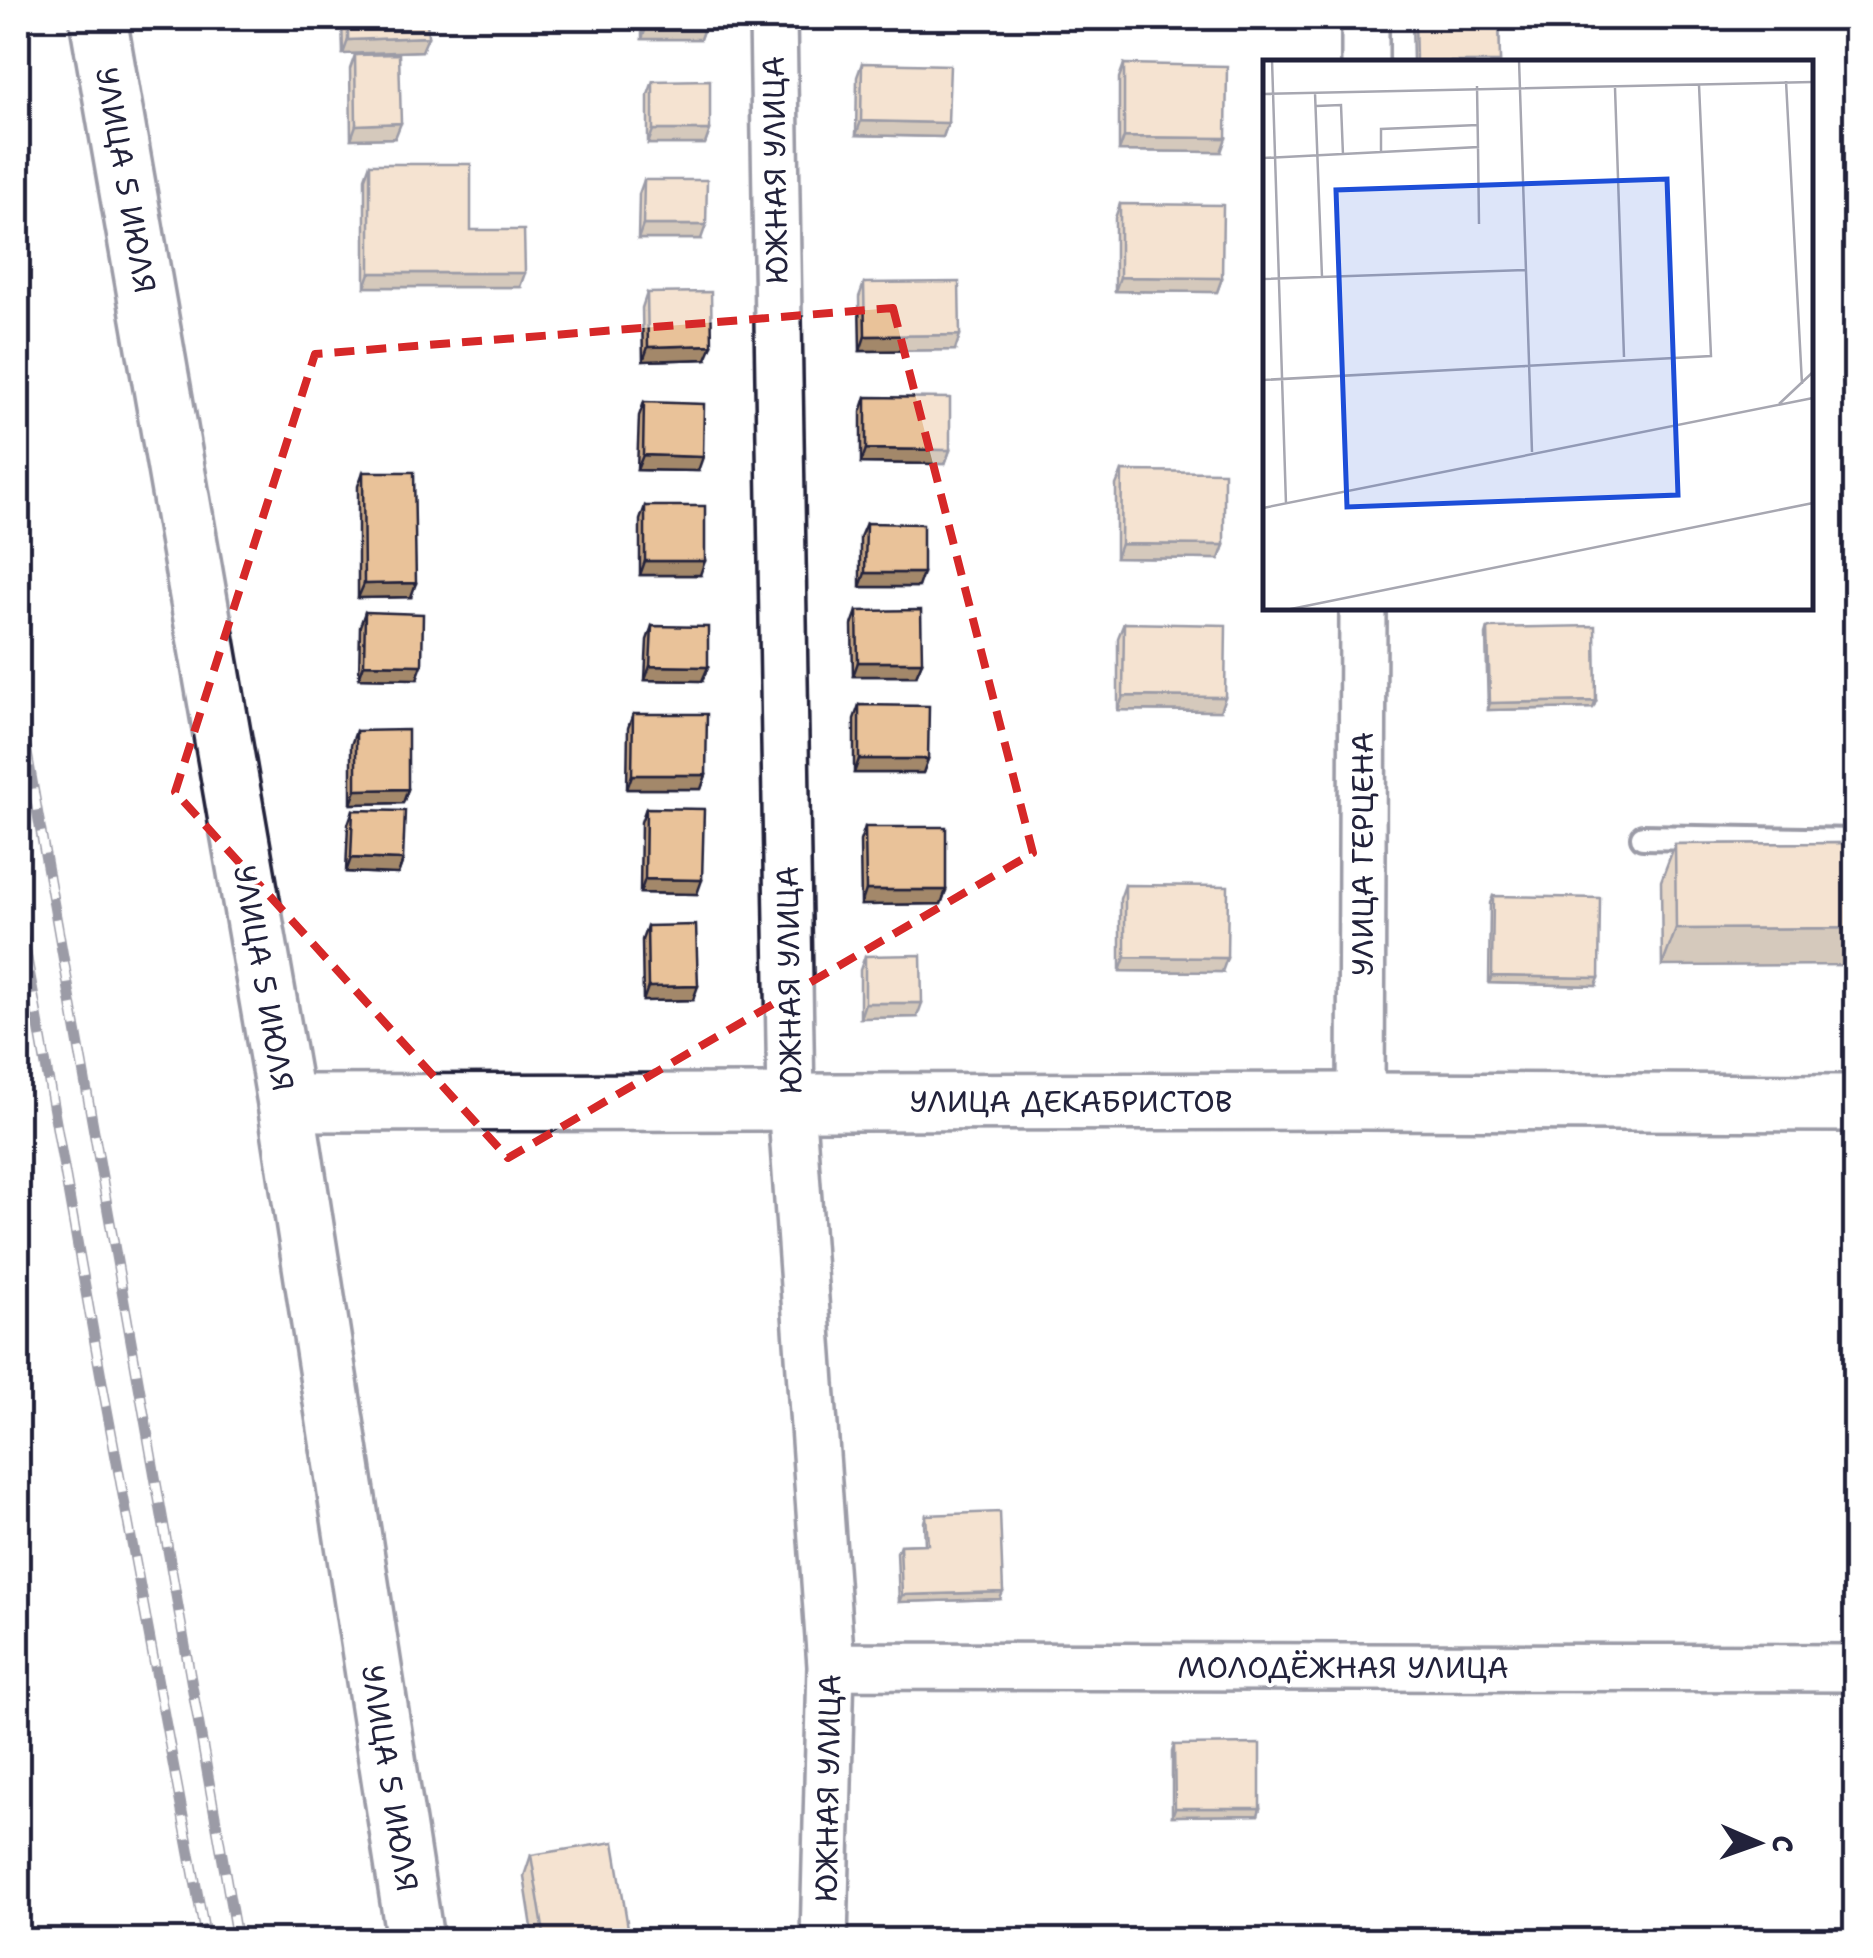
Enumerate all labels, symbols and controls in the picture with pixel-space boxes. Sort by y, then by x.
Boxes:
street label: ЮЖНАЯ УЛИЦА [753,56,797,284]
inset map [1263,60,1813,610]
street label: УЛИЦА 5 ИЮЛЯ [86,64,166,296]
street label: УЛИЦА ГЕРЦЕНА [1342,732,1383,976]
street label: УЛИЦА 5 ИЮЛЯ [224,862,304,1094]
street label: ЮЖНАЯ УЛИЦА [767,866,811,1094]
street label: УЛИЦА ДЕКАБРИСТОВ [909,1081,1233,1122]
street label: МОЛОДЁЖНАЯ УЛИЦА [1177,1647,1509,1688]
street label: УЛИЦА 5 ИЮЛЯ [352,1662,428,1894]
street label: ЮЖНАЯ УЛИЦА [806,1674,850,1902]
north arrow [1708,1793,1808,1893]
text: С [1764,1835,1802,1853]

